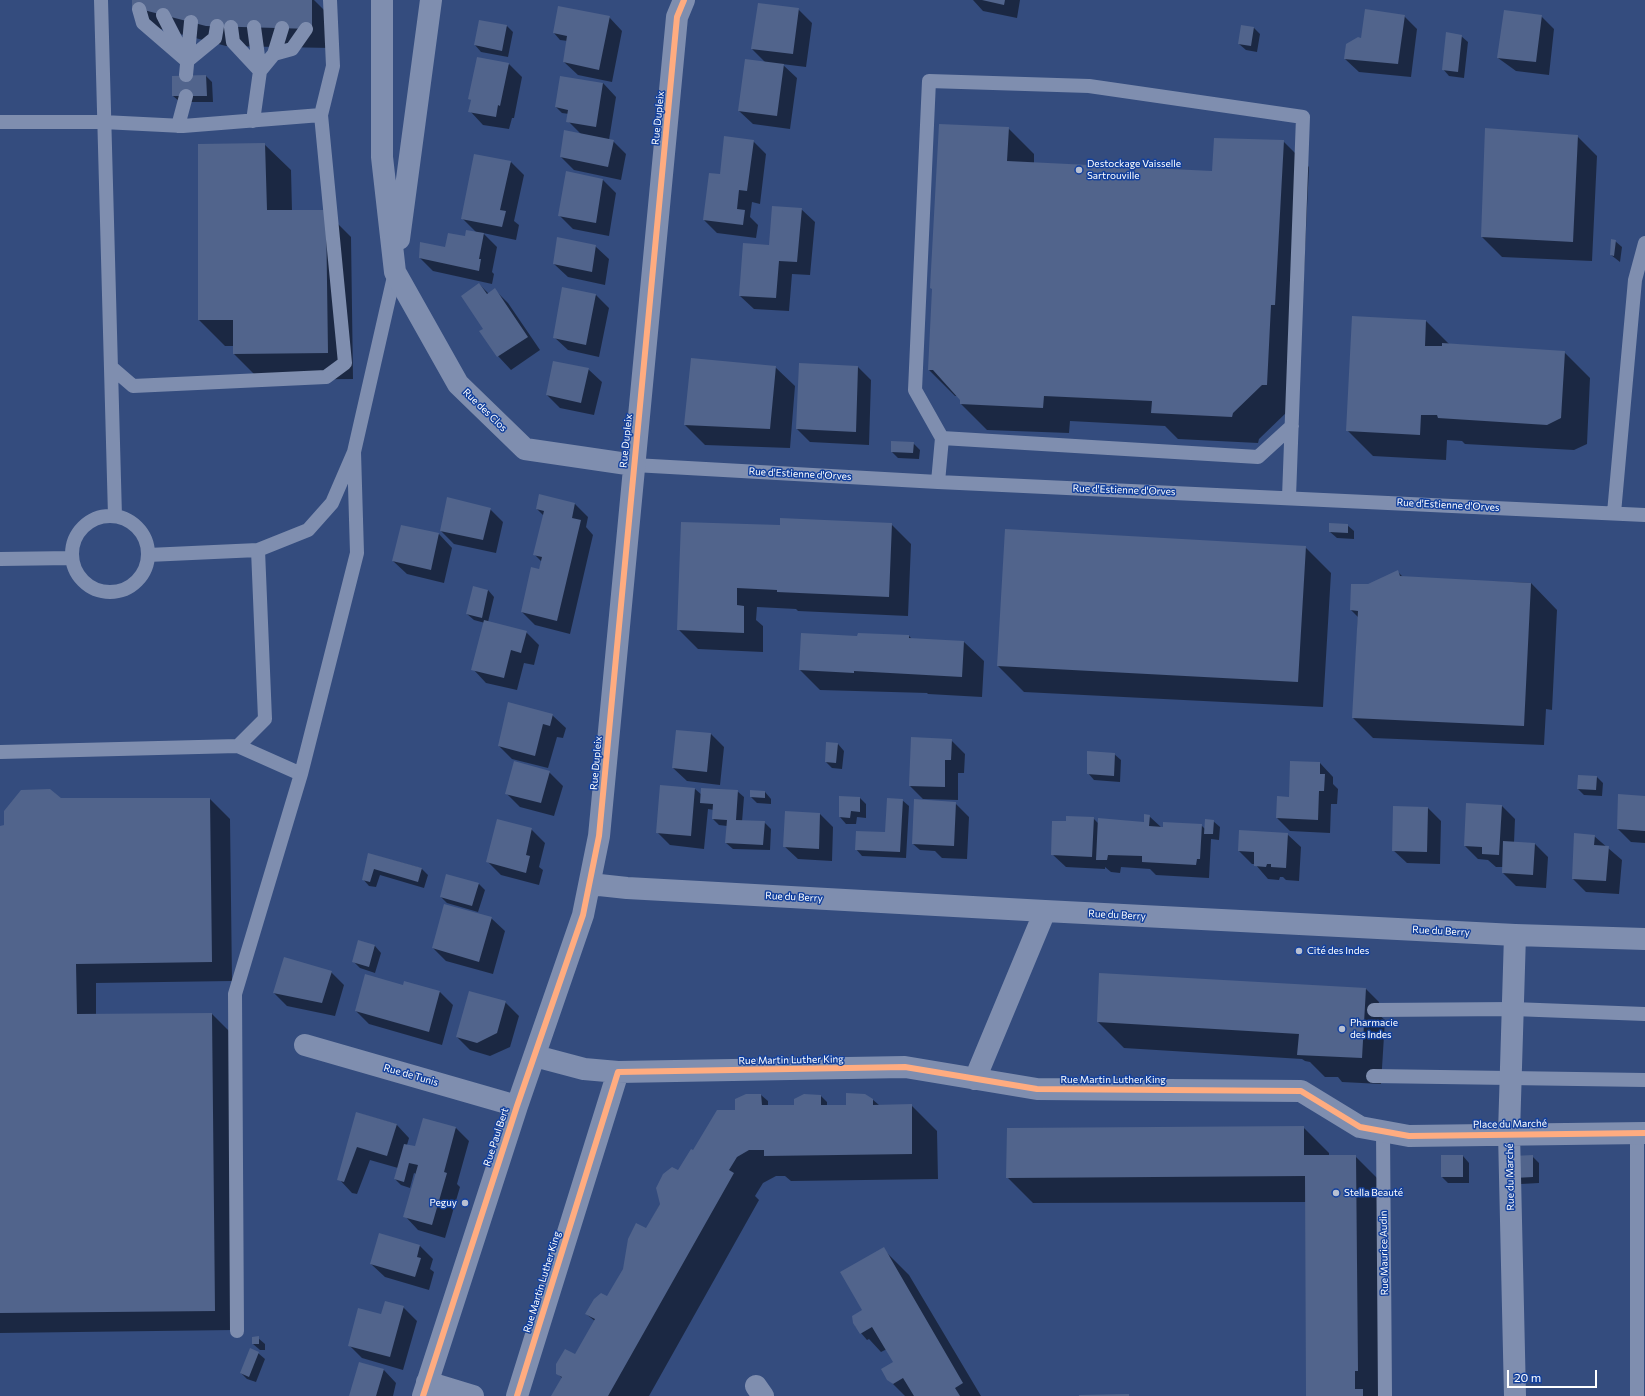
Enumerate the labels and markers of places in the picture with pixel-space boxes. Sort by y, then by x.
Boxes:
place label: Destockage Vaisselle Sartrouville [1087,158,1181,182]
marker: Destockage Vaisselle Sartrouville [1074,165,1084,175]
place label: Cité des Indes [1307,945,1369,957]
marker: Cité des Indes [1294,946,1304,956]
place label: Pharmacie des Indes [1350,1017,1398,1040]
marker: Pharmacie des Indes [1337,1024,1347,1034]
place label: Stella Beauté [1344,1187,1403,1199]
marker: Stella Beauté [1331,1188,1341,1198]
place label: Peguy [429,1197,457,1209]
marker: Peguy [460,1198,470,1208]

